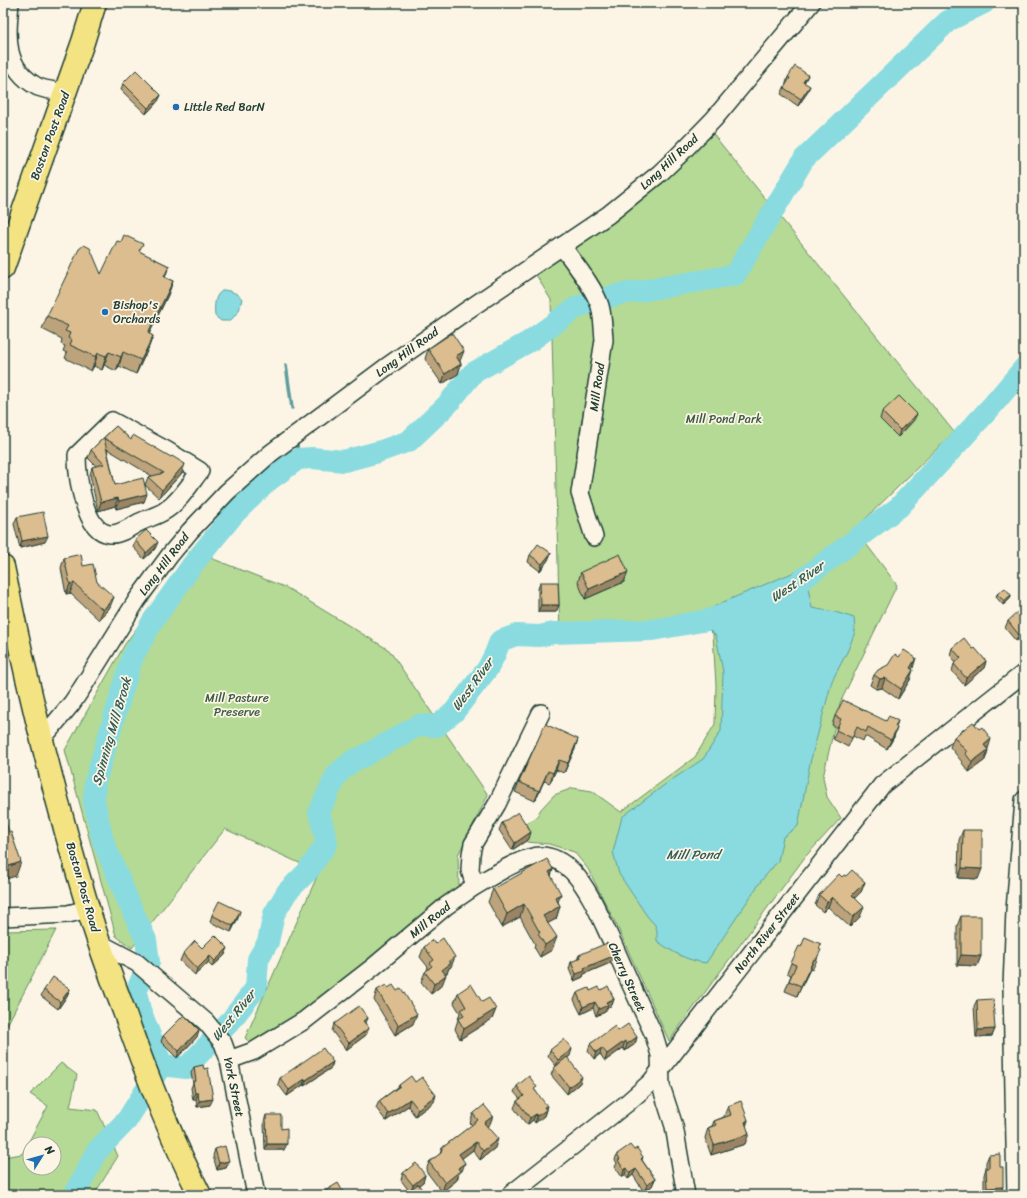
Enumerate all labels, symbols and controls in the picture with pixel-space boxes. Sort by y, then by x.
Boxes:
street label: Boston Post Road [24,88,76,183]
place label: Little Red BarN [184,96,266,118]
marker: Little Red BarN [171,102,181,112]
street label: Long Hill Road [634,128,704,195]
place label: Bishop's Orchards [113,294,160,330]
marker: Bishop's Orchards [100,307,110,317]
street label: Long Hill Road [370,321,444,383]
street label: Mill Road [583,361,611,413]
park label: Mill Pond Park [686,408,762,430]
street label: Long Hill Road [133,527,196,600]
water label: West River [766,553,831,608]
water label: West River [445,651,501,716]
water label: Spinning Mill Brook [85,673,138,788]
park label: Mill Pasture Preserve [205,687,269,723]
street label: Boston Post Road [60,839,107,935]
water label: Mill Pond [666,843,724,866]
street label: North River Street [728,888,806,978]
street label: Mill Road [404,896,456,944]
street label: Cherry Street [602,939,652,1015]
water label: West River [205,982,263,1046]
street label: York Street [217,1055,251,1119]
north arrow [22,1136,62,1176]
text: N [39,1141,60,1159]

